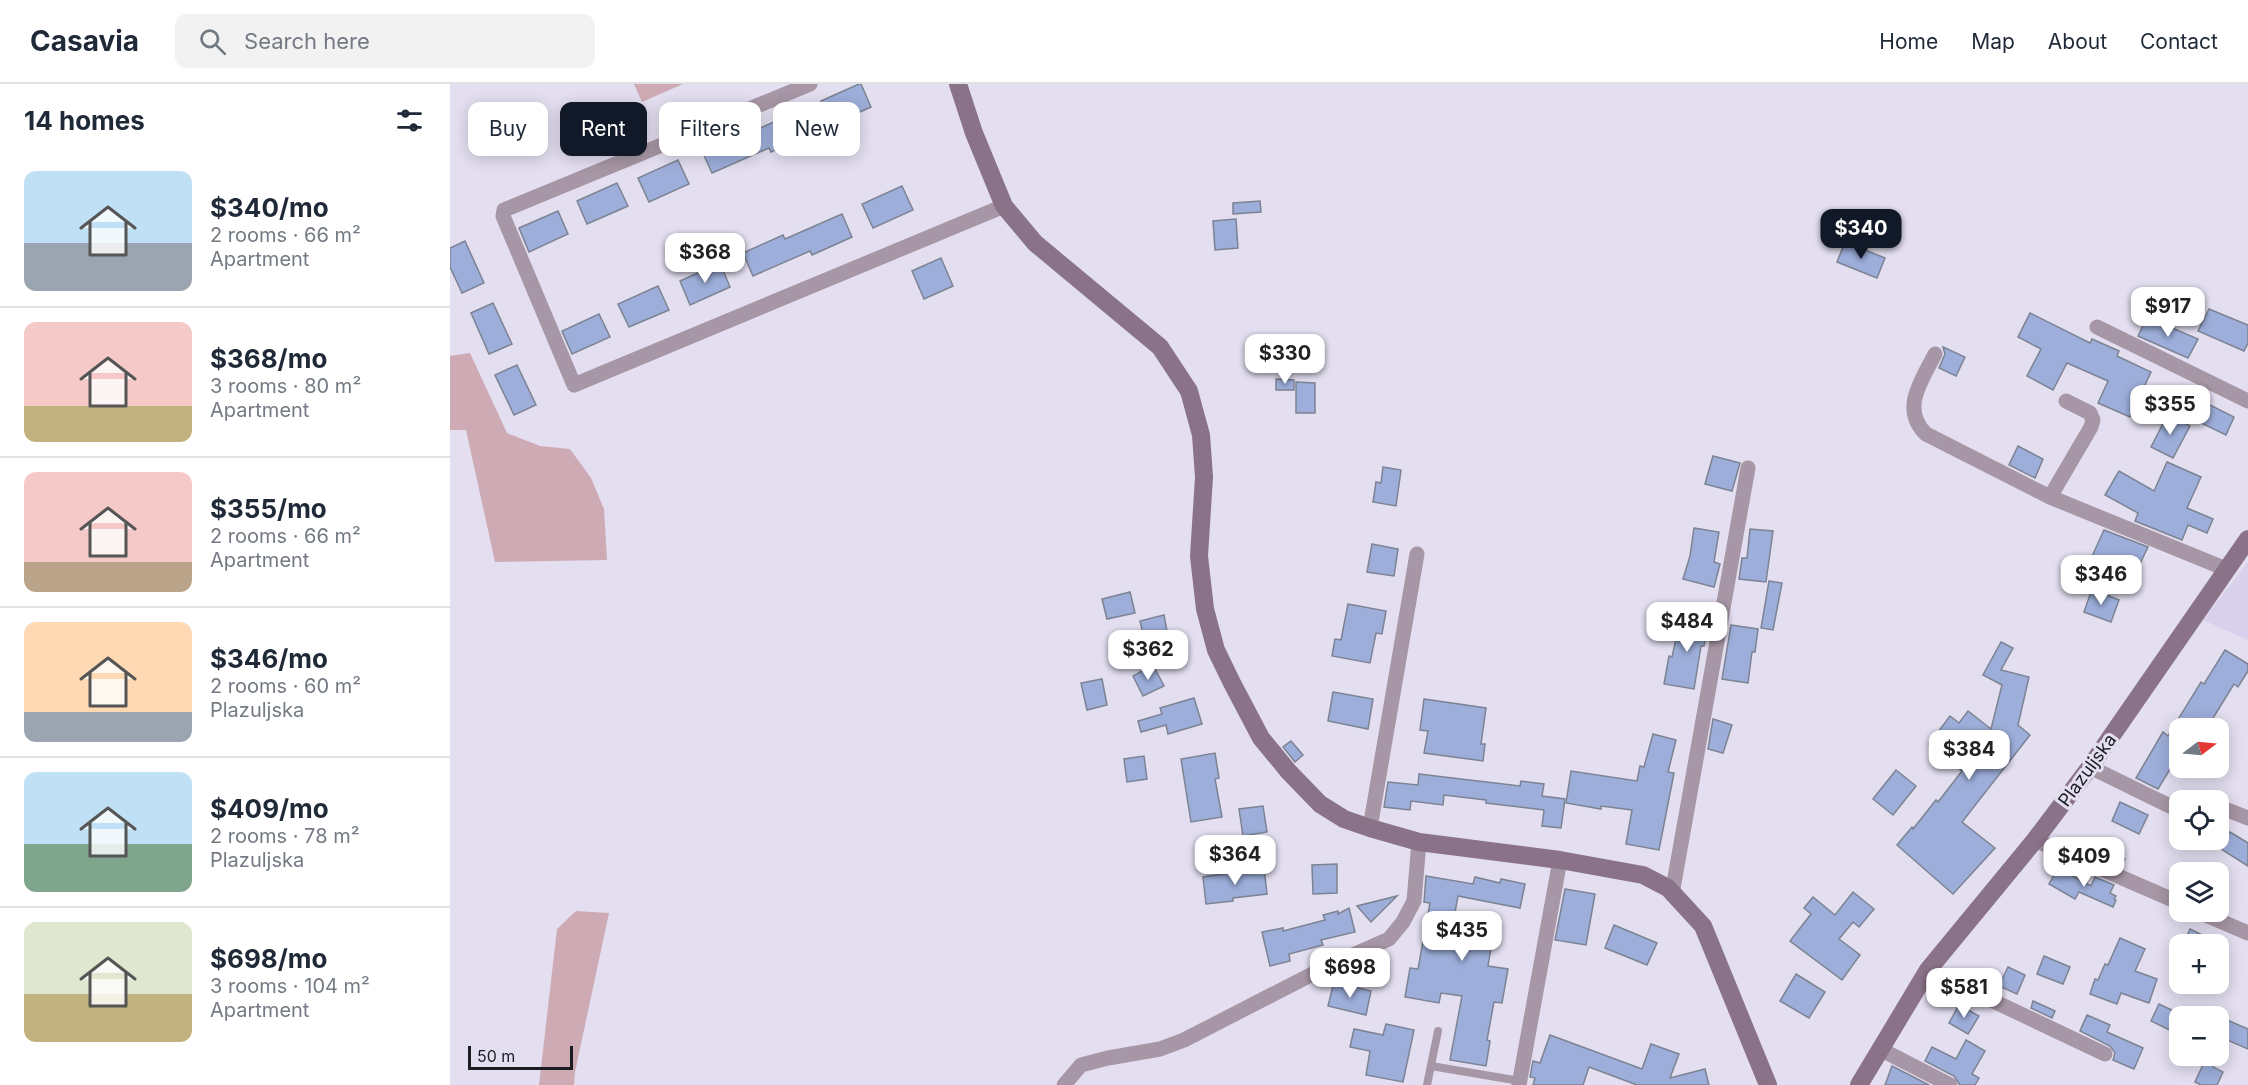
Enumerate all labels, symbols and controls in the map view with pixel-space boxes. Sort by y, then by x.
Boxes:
search box [175,14,595,68]
text: Casavia [30,24,139,58]
icon: search [196,25,229,58]
text: Search here [244,28,370,54]
text: Home [1879,29,1938,54]
text: Map [1971,29,2015,54]
text: About [2048,29,2107,54]
text: Contact [2140,29,2218,54]
chip: Buy [468,102,548,156]
chip: Rent [560,102,647,156]
chip: Filters [659,102,761,156]
chip: New [773,102,860,156]
icon: filters [393,104,426,137]
text: 14 homes [24,105,145,136]
text: $340/mo [210,192,329,223]
icon: home [72,195,144,267]
pin: $340 [1825,209,1897,260]
text: $340 [1834,216,1888,240]
text: 2 rooms · 66 m² [210,223,361,247]
pin: $368 [669,233,741,284]
text: $368 [679,240,731,264]
text: Apartment [210,247,309,271]
pin: $917 [2132,287,2204,338]
text: $917 [2145,294,2191,318]
pin: $330 [1249,334,1321,385]
text: $330 [1259,341,1311,365]
text: $368/mo [210,343,327,374]
icon: home [72,346,144,418]
text: 3 rooms · 80 m² [210,374,361,398]
pin: $355 [2134,385,2206,436]
text: $355 [2144,392,2196,416]
text: Apartment [210,398,309,422]
text: $355/mo [210,493,327,524]
icon: home [72,496,144,568]
text: 2 rooms · 66 m² [210,524,361,548]
text: Apartment [210,548,309,572]
pin: $346 [2065,555,2137,606]
text: $346 [2075,562,2127,586]
pin: $484 [1651,602,1723,653]
text: $484 [1660,609,1714,633]
pin: $362 [1112,630,1184,681]
text: $362 [1122,637,1174,661]
text: $346/mo [210,643,328,674]
icon: home [72,646,144,718]
text: 2 rooms · 60 m² [210,674,361,698]
text: Plazuljska [210,698,304,722]
north arrow [2169,718,2229,778]
map controls [2169,718,2229,1066]
pin: $384 [1933,730,2005,781]
street label: Plazuljska [2054,730,2120,810]
text: $384 [1943,737,1995,761]
button: locate [2169,790,2229,850]
text: $409/mo [210,793,329,824]
icon: home [72,796,144,868]
text: 2 rooms · 78 m² [210,824,359,848]
pin: $364 [1199,835,1271,886]
pin: $409 [2048,837,2120,888]
text: $364 [1209,842,1261,866]
text: $409 [2057,844,2111,868]
text: Plazuljska [210,848,304,872]
button: layers [2169,862,2229,922]
pin: $435 [1426,911,1498,962]
text: $435 [1436,918,1488,942]
button: + [2169,934,2229,994]
text: $698/mo [210,943,327,974]
icon: home [72,946,144,1018]
pin: $698 [1314,948,1386,999]
text: $698 [1324,955,1376,979]
pin: $581 [1928,968,2000,1019]
text: 3 rooms · 104 m² [210,974,370,998]
text: $581 [1940,975,1988,999]
text: Apartment [210,998,309,1022]
button: − [2169,1006,2229,1066]
scale bar [468,1043,573,1070]
text: 50 m [477,1046,515,1066]

